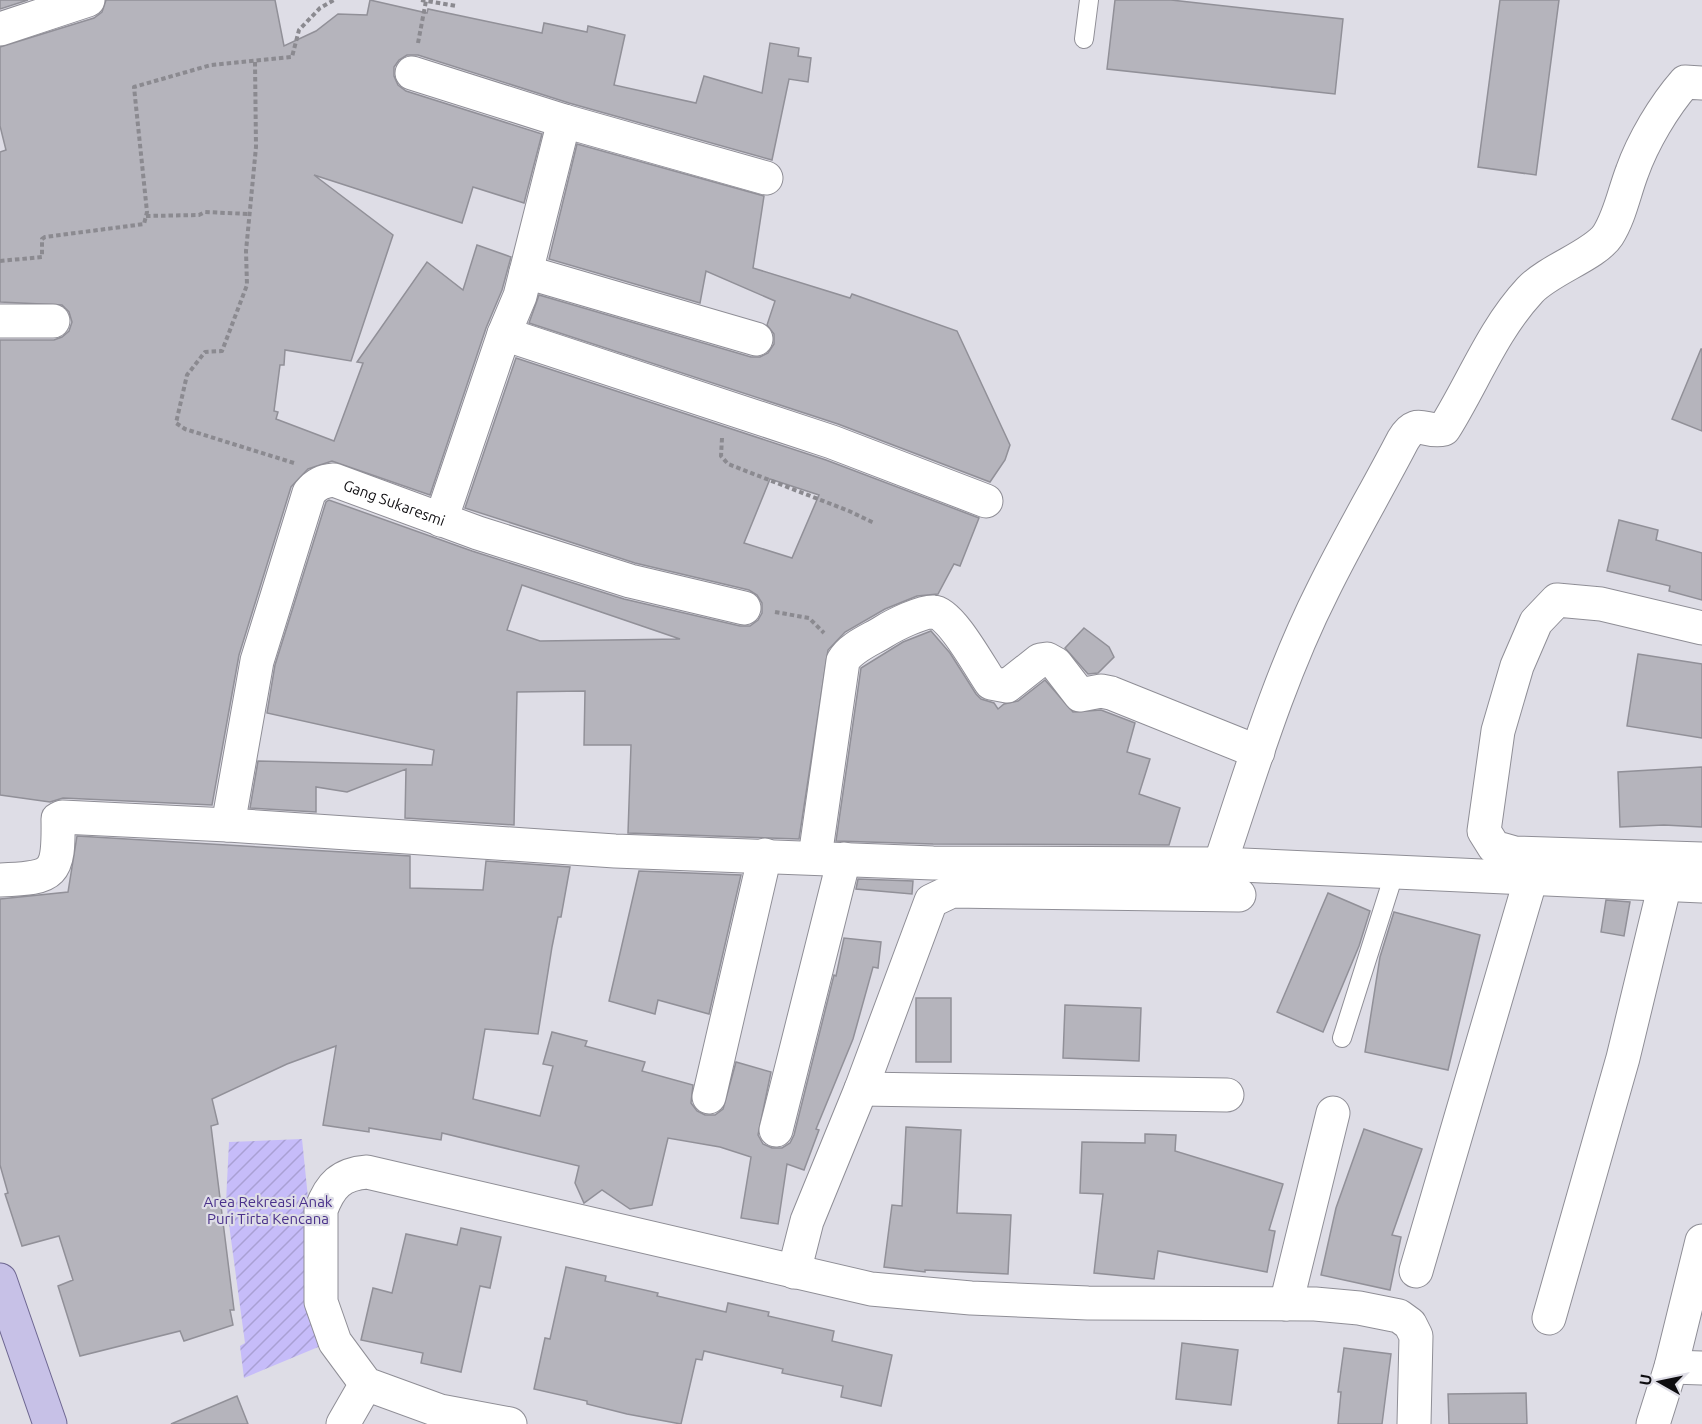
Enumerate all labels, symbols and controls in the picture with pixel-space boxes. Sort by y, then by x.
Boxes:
street label: Gang Sukaresmi [341,476,448,529]
park label: Area Rekreasi Anak Puri Tirta Kencana [204,1193,333,1227]
north arrow [1630,1352,1690,1412]
text: U [1635,1373,1655,1387]

